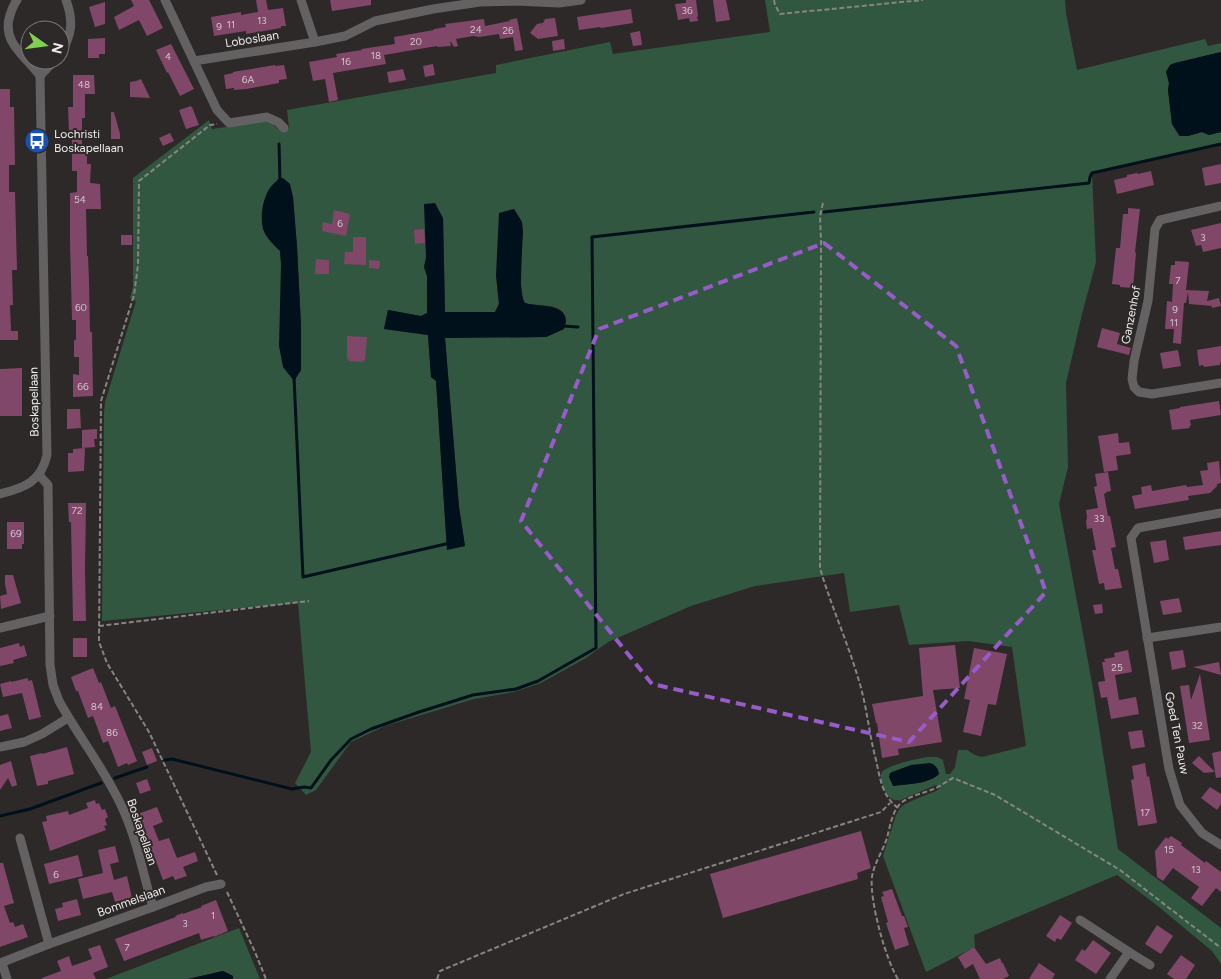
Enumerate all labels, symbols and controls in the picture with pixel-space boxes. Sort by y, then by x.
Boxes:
house number: 36 [681,4,693,17]
house number: 13 [257,14,267,27]
house number: 11 [227,18,235,31]
north arrow [20,20,70,70]
house number: 9 [216,20,222,33]
house number: 24 [470,23,482,36]
house number: 26 [502,24,514,37]
street label: Loboslaan [224,28,280,50]
house number: 20 [410,35,422,48]
text: N [48,41,67,55]
house number: 18 [371,49,381,62]
house number: 4 [165,50,171,63]
house number: 16 [341,55,351,68]
house number: 6A [242,73,254,86]
house number: 48 [78,78,90,91]
place label: Lochristi Boskapellaan [54,127,124,155]
bus stop icon: Lochristi Boskapellaan [24,128,50,154]
house number: 54 [74,193,86,206]
house number: 6 [337,217,343,230]
house number: 3 [1200,231,1206,244]
house number: 7 [1175,274,1181,287]
street label: Ganzenhof [1118,284,1144,345]
house number: 60 [75,301,87,314]
house number: 9 [1172,303,1178,316]
house number: 11 [1170,316,1178,329]
street label: Boskapellaan [26,367,42,437]
house number: 66 [77,380,89,393]
house number: 72 [72,504,82,517]
house number: 33 [1094,512,1104,525]
house number: 69 [10,527,22,540]
house number: 25 [1111,661,1123,674]
street label: Goed Ten Pauw [1162,691,1192,776]
house number: 84 [91,700,103,713]
house number: 32 [1191,719,1203,732]
house number: 86 [106,726,118,739]
street label: Boskapellaan [124,797,160,867]
house number: 17 [1140,806,1150,819]
house number: 15 [1164,843,1174,856]
house number: 13 [1191,863,1201,876]
house number: 6 [53,868,59,881]
street label: Bommelslaan [95,882,167,920]
house number: 1 [211,909,215,922]
house number: 3 [182,917,188,930]
house number: 7 [124,941,130,954]

